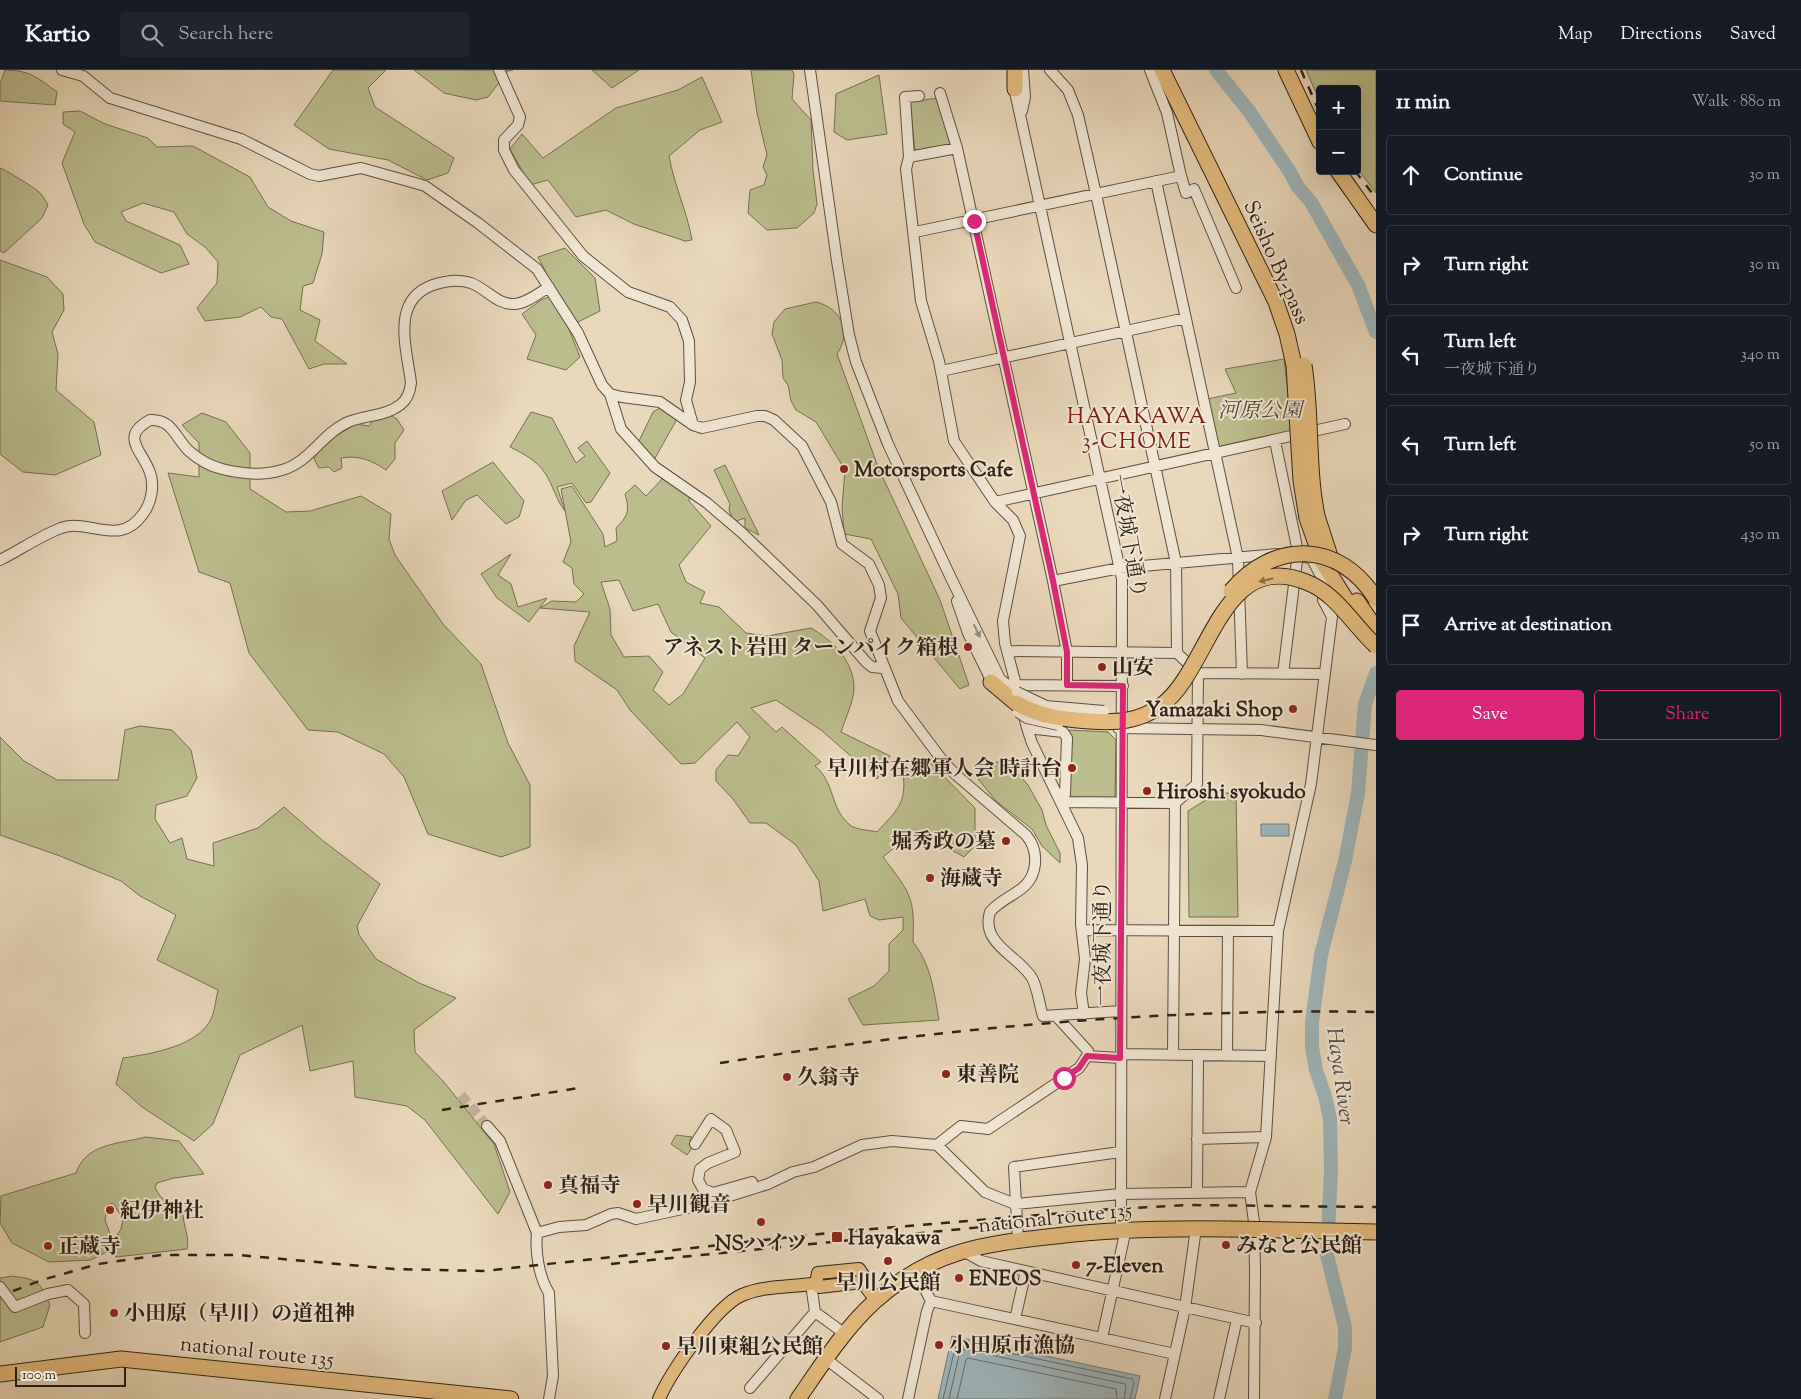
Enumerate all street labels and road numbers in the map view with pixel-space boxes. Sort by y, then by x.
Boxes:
street label: Seisho By-pass [1234,196,1316,330]
street label: 一夜城下通り [1101,472,1153,601]
street label: 一夜城下通り [1089,880,1119,1006]
street label: national route 135 [977,1196,1134,1242]
street label: national route 135 [178,1330,335,1376]

